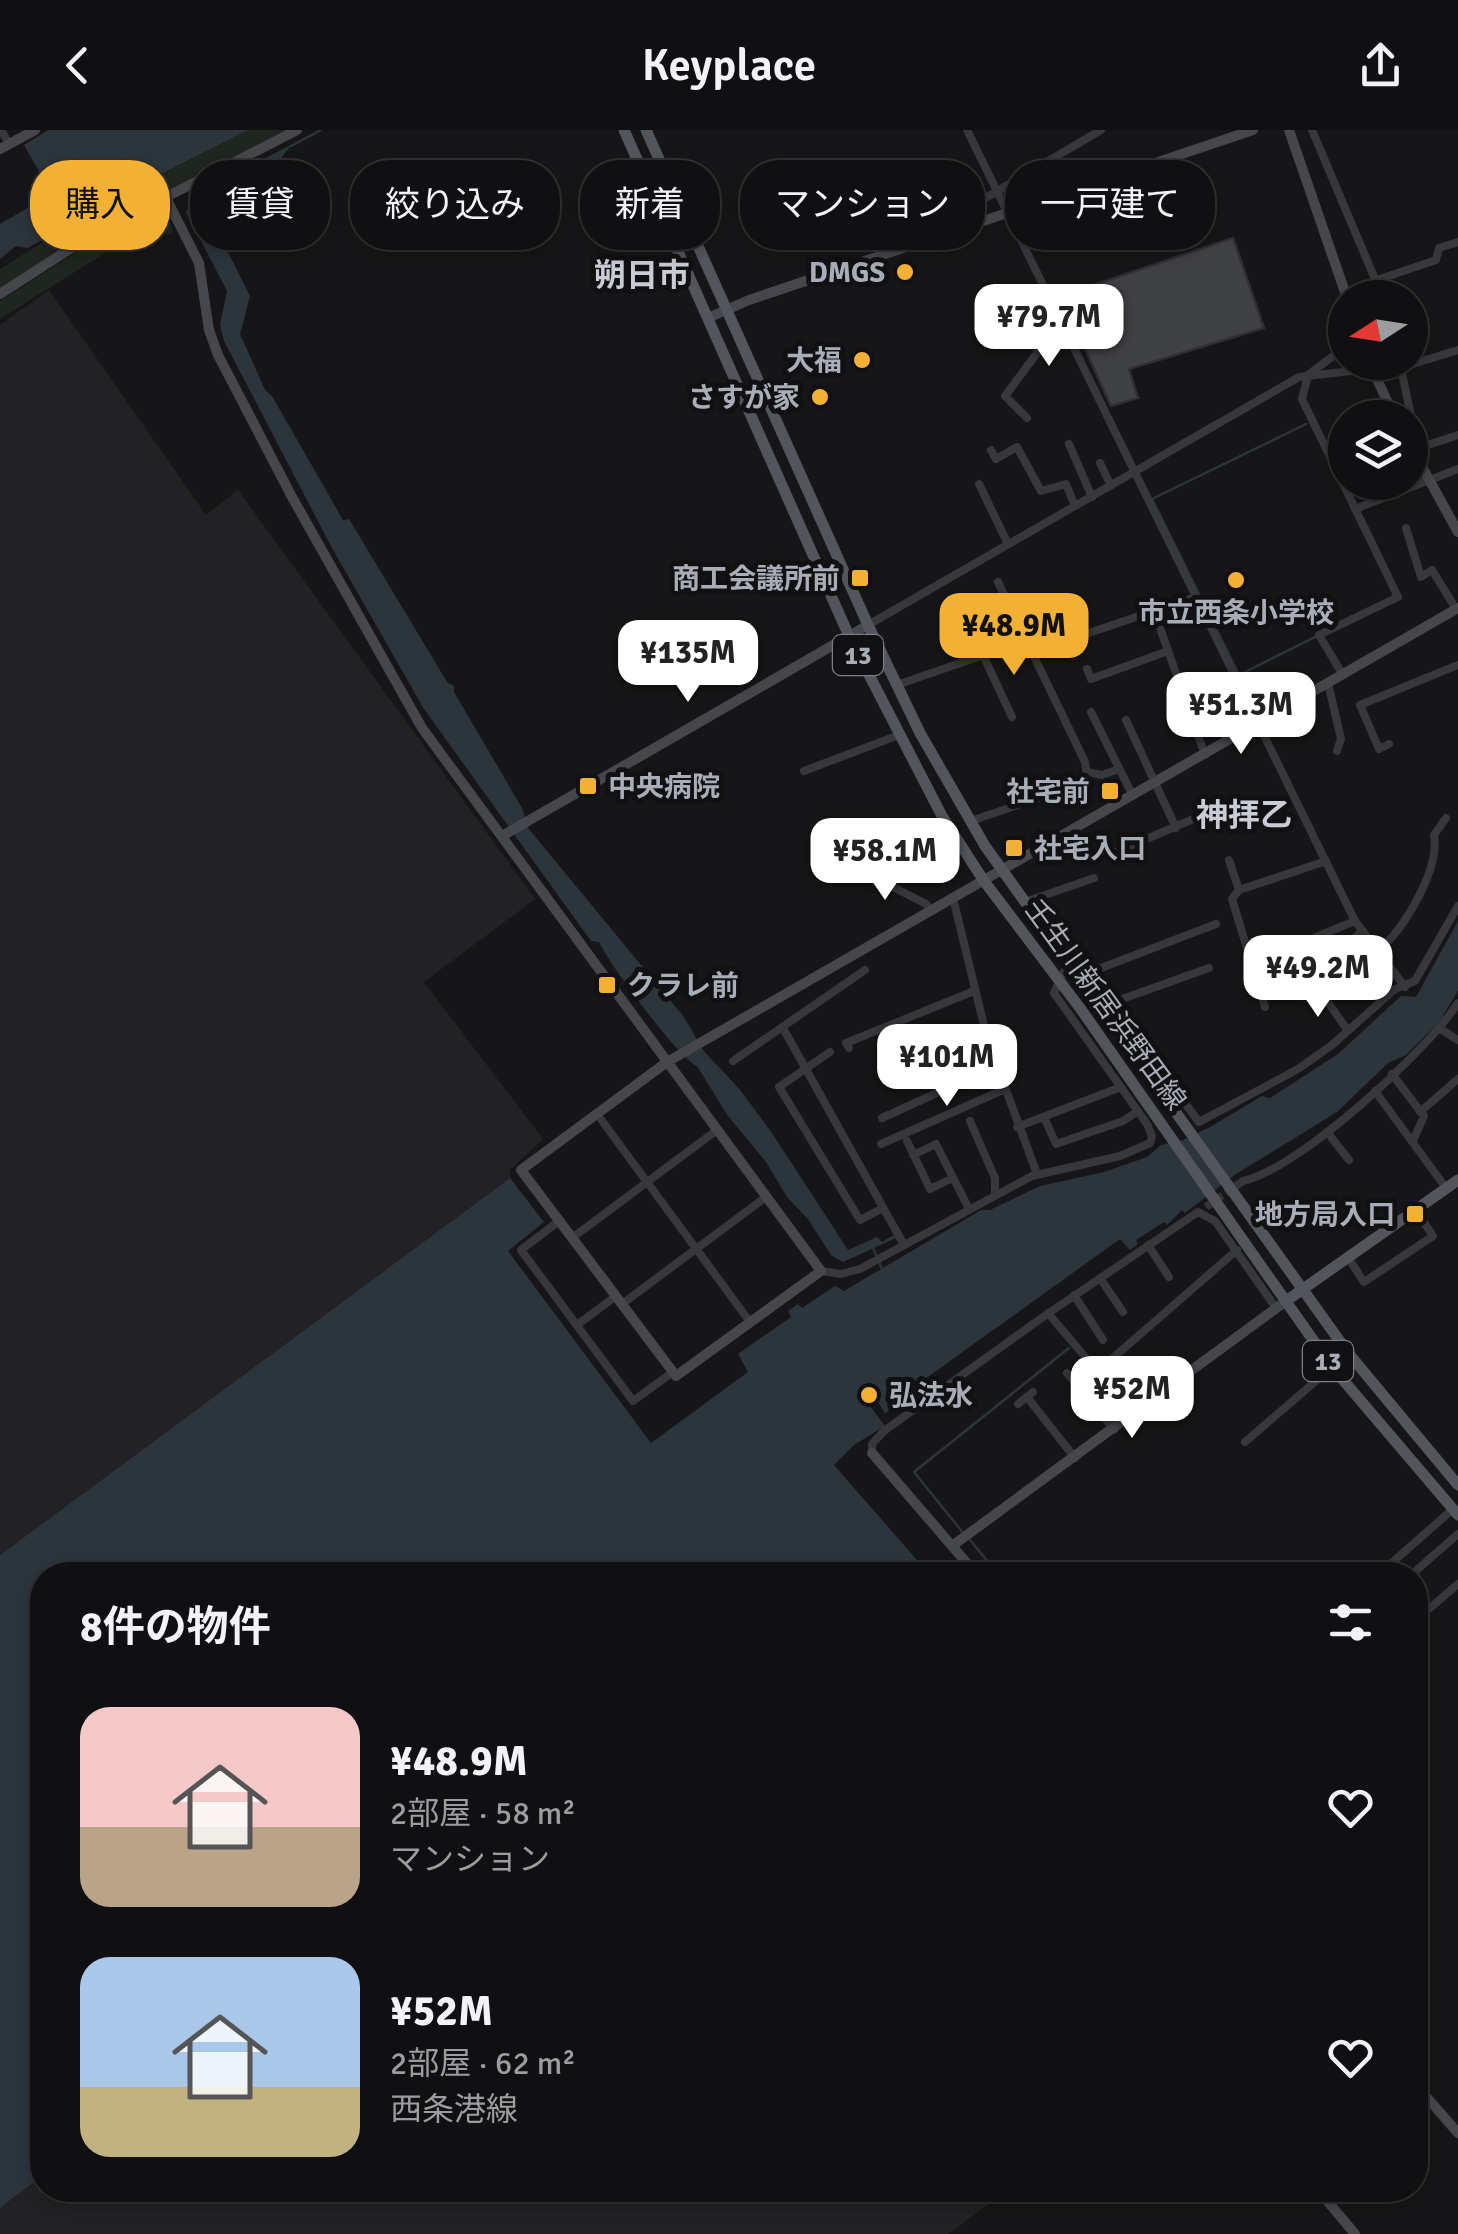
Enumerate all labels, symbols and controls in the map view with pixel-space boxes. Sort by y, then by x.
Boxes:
icon: back [50,38,105,93]
text: Keyplace [642,38,816,93]
icon: share [1353,38,1408,93]
chip: 購入 [30,160,170,250]
chip: 賃貸 [190,160,330,250]
chip: 絞り込み [350,160,560,250]
chip: 新着 [580,160,720,250]
chip: マンション [740,160,985,250]
chip: 一戸建て [1005,160,1215,250]
district label: 朔日市 [594,256,690,295]
place label: DMGS [809,256,885,290]
marker: DMGS [894,261,916,283]
north arrow [1328,280,1428,380]
map controls [1328,280,1428,500]
pin: ¥79.7M [968,284,1130,369]
text: ¥79.7M [997,297,1101,336]
place label: 大福 [786,344,842,378]
marker: 大福 [851,349,873,371]
place label: さすが家 [688,381,800,415]
marker: さすが家 [809,386,831,408]
button: layers [1328,400,1428,500]
place label: 商工会議所前 [672,562,840,596]
marker: 商工会議所前 [849,567,871,589]
marker: 市立西条小学校 [1225,569,1247,591]
pin: ¥48.9M [933,593,1095,678]
place label: 市立西条小学校 [1138,596,1334,630]
text: ¥48.9M [962,606,1066,645]
pin: ¥135M [618,620,758,705]
text: ¥135M [640,633,736,672]
road number: 13 [833,635,883,675]
pin: ¥51.3M [1160,672,1322,757]
text: ¥51.3M [1189,685,1293,724]
place label: 中央病院 [608,770,720,804]
marker: 中央病院 [577,775,599,797]
place label: 社宅前 [1006,775,1090,809]
marker: 社宅前 [1099,780,1121,802]
district label: 神拝乙 [1196,796,1292,835]
pin: ¥58.1M [804,818,966,903]
text: ¥58.1M [833,831,937,870]
place label: 社宅入口 [1034,832,1146,866]
marker: 社宅入口 [1003,837,1025,859]
street label: 壬生川新居浜野田線 [1017,893,1193,1117]
pin: ¥49.2M [1237,935,1399,1020]
text: ¥49.2M [1266,948,1370,987]
place label: クラレ前 [627,969,739,1003]
marker: クラレ前 [596,974,618,996]
pin: ¥101M [877,1024,1017,1109]
text: ¥101M [899,1037,995,1076]
place label: 地方局入口 [1255,1198,1395,1232]
marker: 地方局入口 [1404,1203,1426,1225]
road number: 13 [1303,1341,1353,1381]
pin: ¥52M [1073,1356,1191,1441]
text: ¥52M [1093,1369,1171,1408]
place label: 弘法水 [889,1379,973,1413]
marker: 弘法水 [858,1384,880,1406]
icon: filters [1323,1595,1378,1650]
text: 8件の物件 [80,1602,271,1653]
text: ¥48.9M [390,1736,528,1787]
icon: home [160,1747,280,1867]
icon: heart [1323,1780,1378,1835]
text: 2部屋 · 58 m² [390,1794,576,1833]
text: マンション [390,1840,550,1879]
text: ¥52M [390,1986,493,2037]
icon: home [160,1997,280,2117]
icon: heart [1323,2030,1378,2085]
text: 2部屋 · 62 m² [390,2044,576,2083]
text: 西条港線 [390,2090,518,2129]

